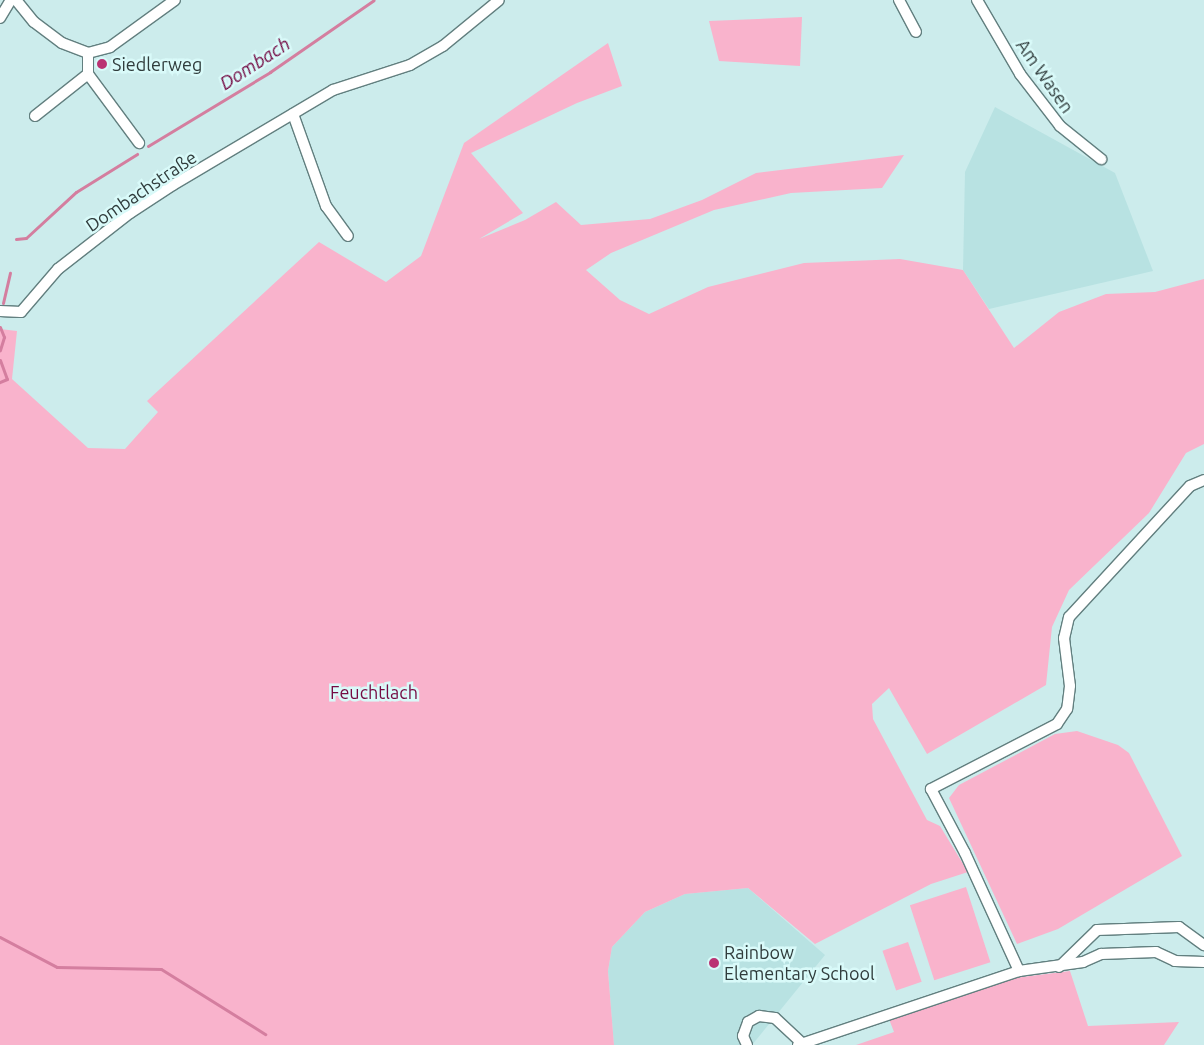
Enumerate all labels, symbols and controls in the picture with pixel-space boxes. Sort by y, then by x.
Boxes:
water label: Dombach [215,33,295,95]
street label: Am Wasen [1012,35,1078,117]
place label: Siedlerweg [112,53,202,75]
marker: Siedlerweg [96,58,108,70]
street label: Dombachstraße [82,146,200,236]
park label: Feuchtlach [330,681,418,703]
place label: Rainbow Elementary School [724,942,875,984]
marker: Rainbow Elementary School [708,957,720,969]

